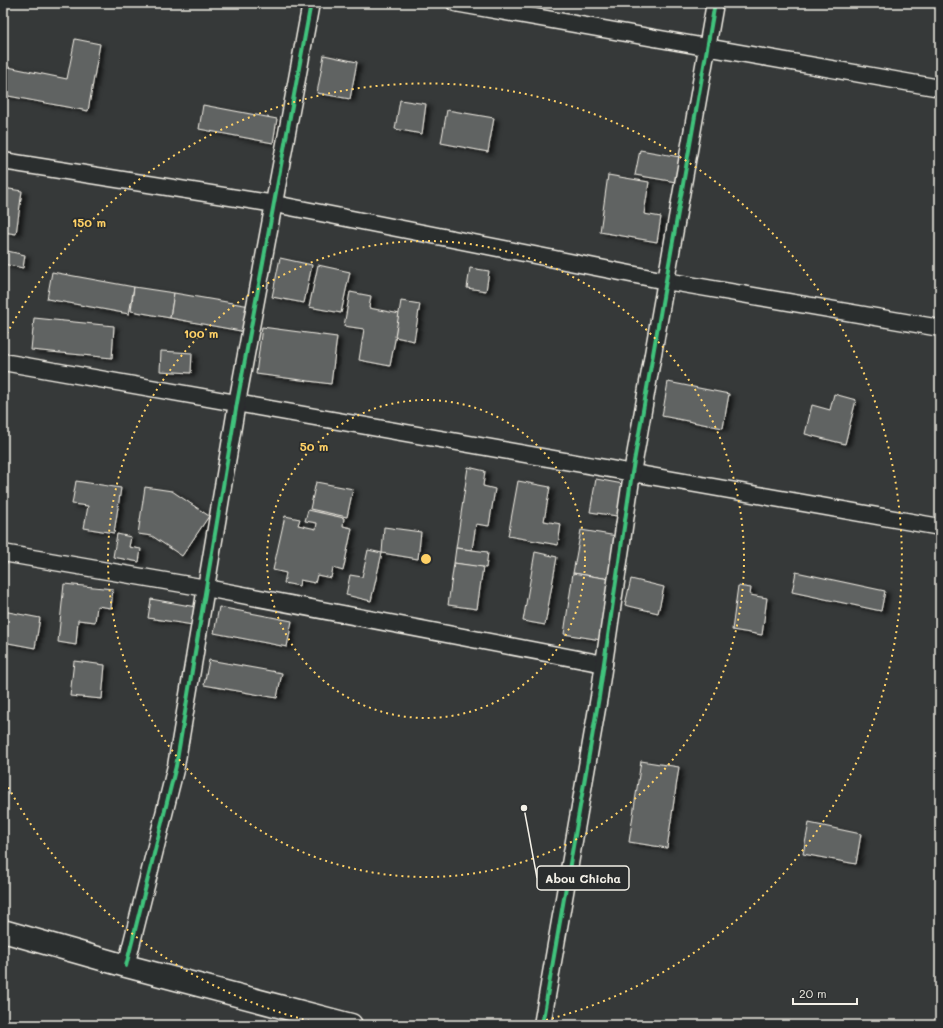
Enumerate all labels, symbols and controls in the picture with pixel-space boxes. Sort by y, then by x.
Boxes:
text: 150 m [72,214,106,230]
text: 100 m [184,325,218,341]
text: 50 m [300,438,328,454]
centre of rings [419,552,433,566]
callout: Abou Chicha [537,866,629,890]
text: Abou Chicha [545,870,621,886]
scale bar [793,980,857,1006]
text: 20 m [799,985,827,1001]

